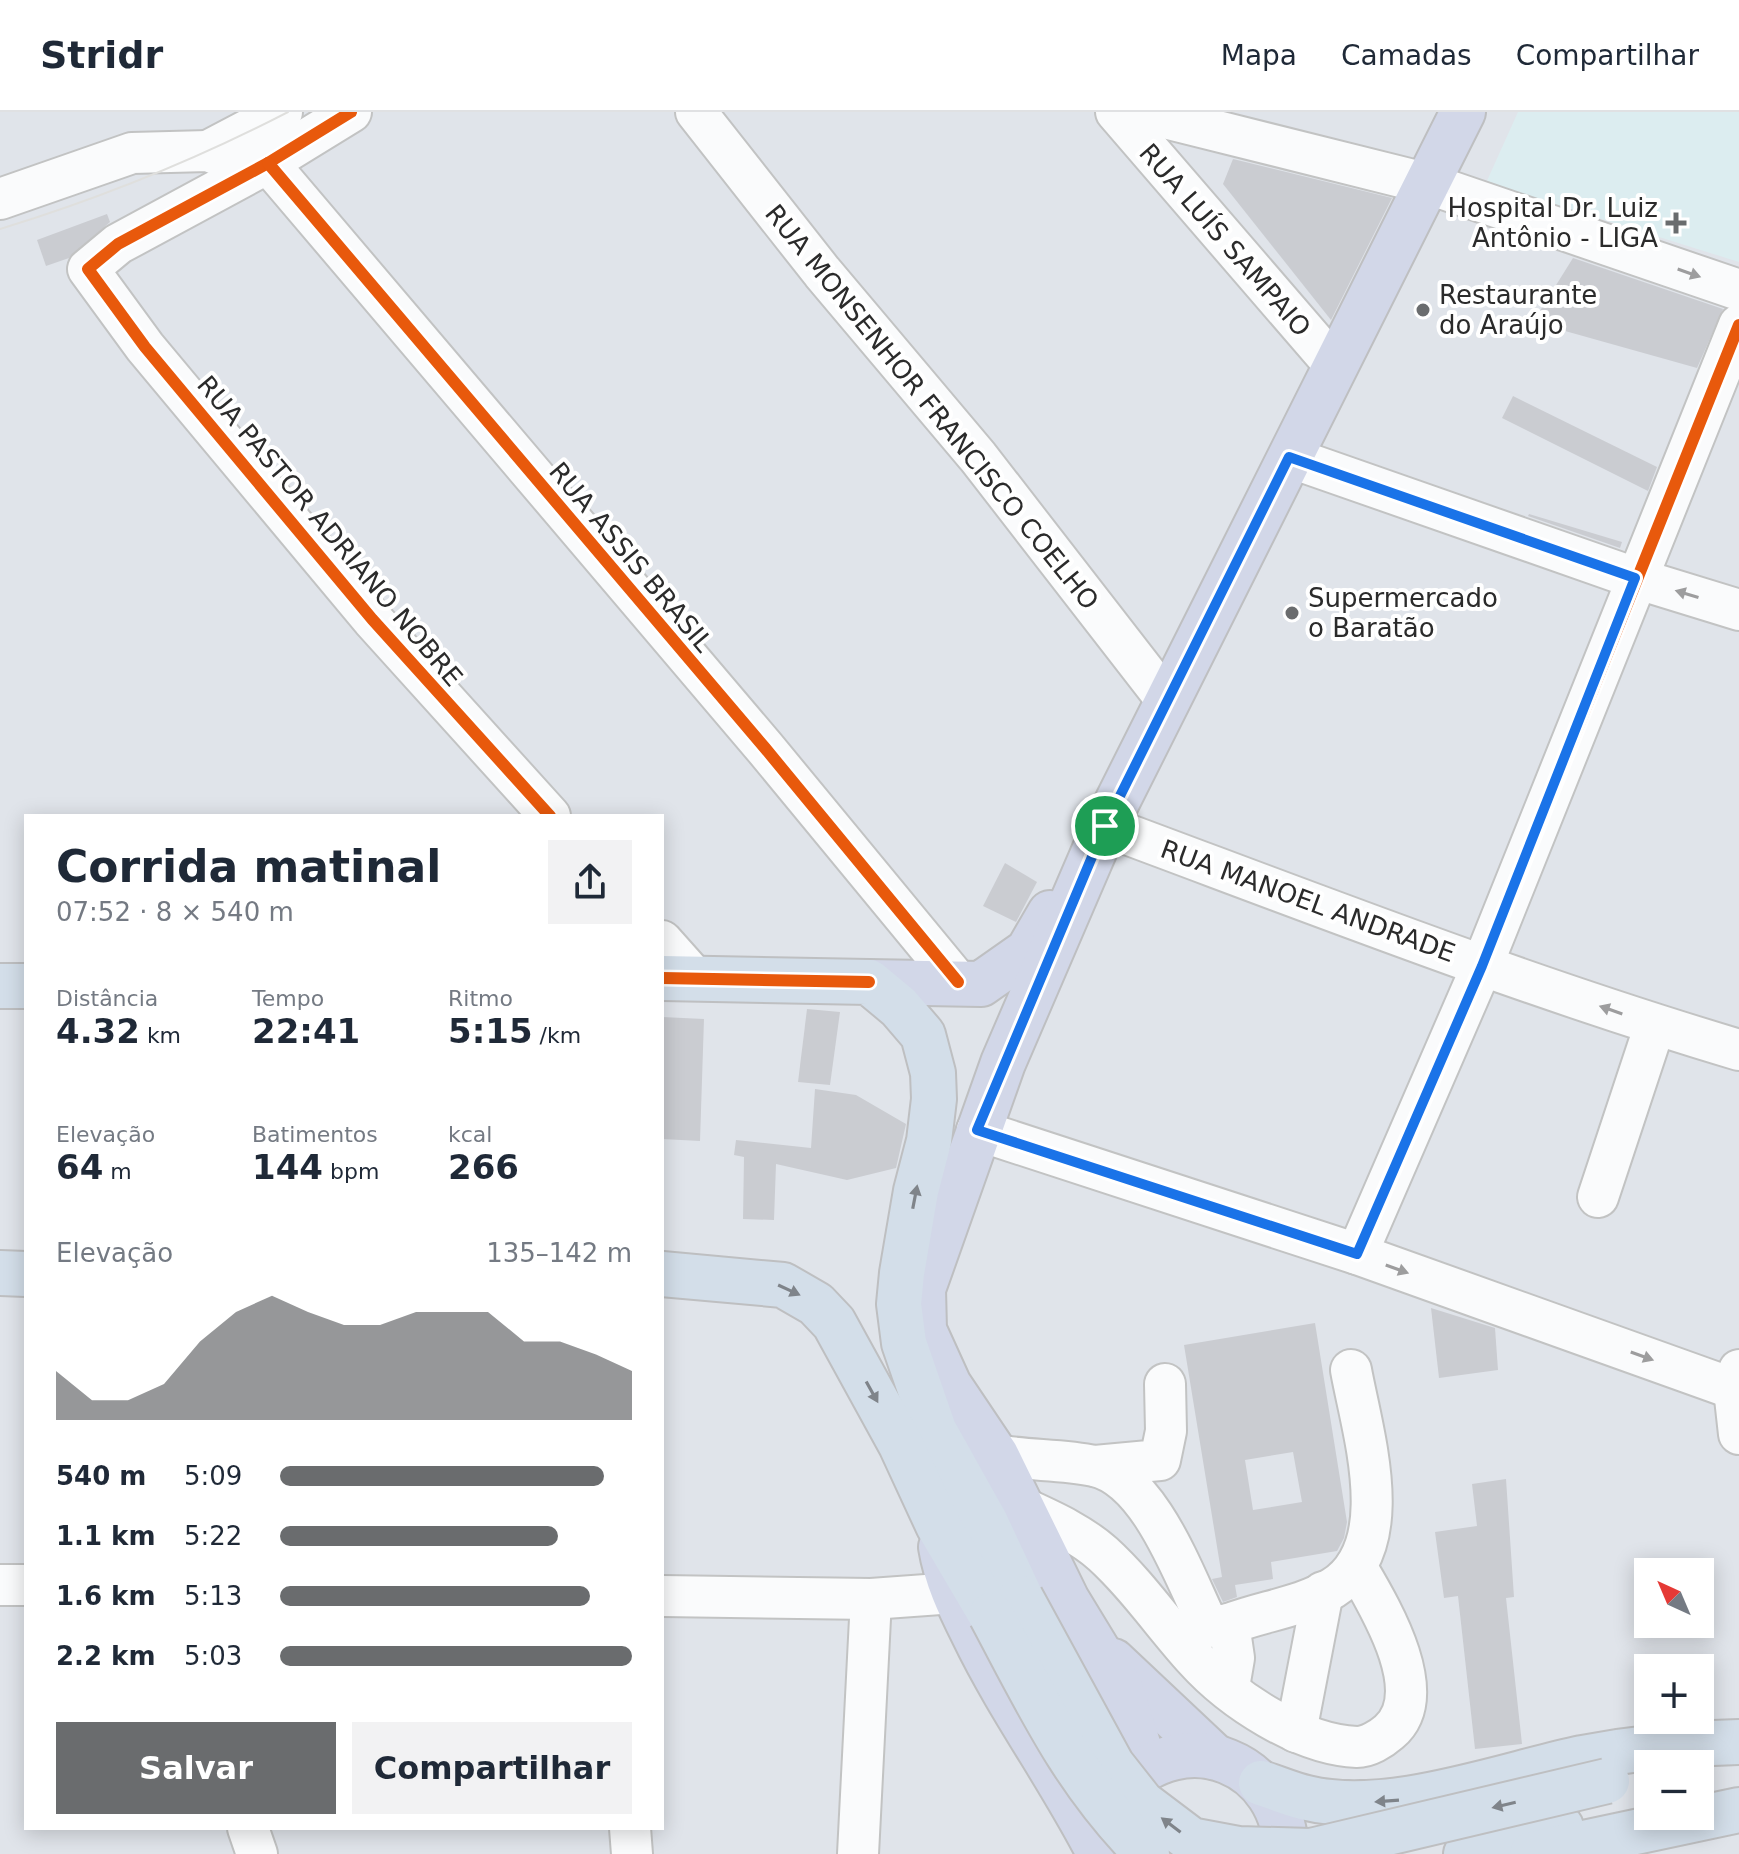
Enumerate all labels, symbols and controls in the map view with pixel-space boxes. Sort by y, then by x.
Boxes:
text: Stridr [40,33,163,77]
text: Mapa [1221,39,1297,72]
text: Camadas [1341,39,1472,72]
text: Compartilhar [1516,39,1699,72]
street label: RUA LUÍS SAMPAIO [1133,137,1317,342]
place label: Hospital Dr. Luiz Antônio - LIGA [1447,193,1658,253]
street label: RUA MONSENHOR FRANCISCO COELHO [759,199,1105,615]
marker: Hospital Dr. Luiz Antônio - LIGA [1665,212,1687,234]
one-way arrow [1677,267,1701,279]
place label: Restaurante do Araújo [1439,280,1597,340]
marker: Restaurante do Araújo [1414,301,1432,319]
street label: RUA PASTOR ADRIANO NOBRE [191,370,469,692]
street label: RUA ASSIS BRASIL [543,456,719,658]
place label: Supermercado o Baratão [1308,583,1498,643]
one-way arrow [1675,587,1699,600]
marker: Supermercado o Baratão [1283,604,1301,622]
pin [1071,792,1139,860]
icon: arrive [1083,804,1127,848]
street label: RUA MANOEL ANDRADE [1157,834,1459,968]
button: share [548,840,632,924]
text: Corrida matinal [56,841,441,892]
text: 07:52 · 8 × 540 m [56,897,294,927]
text: Distância [56,986,158,1011]
text: Tempo [252,986,324,1011]
text: Ritmo [448,986,513,1011]
one-way arrow [1599,1003,1623,1015]
text: 4.32 [56,1011,140,1051]
text: 22:41 [252,1011,360,1051]
text: 5:15 [448,1011,533,1051]
text: km [140,1023,181,1048]
text: /km [533,1023,581,1048]
text: Elevação [56,1122,155,1147]
text: Batimentos [252,1122,378,1147]
text: kcal [448,1122,492,1147]
text: 64 [56,1147,103,1187]
text: 144 [252,1147,323,1187]
text: 266 [448,1147,519,1187]
text: m [103,1159,132,1184]
text: bpm [323,1159,379,1184]
one-way arrow [910,1184,922,1209]
text: Elevação [56,1238,173,1268]
text: 135–142 m [486,1238,632,1268]
one-way arrow [1385,1263,1409,1275]
one-way arrow [777,1283,800,1296]
one-way arrow [1630,1350,1654,1363]
one-way arrow [865,1380,879,1403]
text: 540 m [56,1461,146,1491]
text: 5:09 [184,1461,242,1491]
text: 1.1 km [56,1521,156,1551]
text: 5:22 [184,1521,242,1551]
north arrow [1634,1558,1714,1638]
map controls [1634,1558,1714,1830]
text: 1.6 km [56,1581,156,1611]
text: 5:13 [184,1581,242,1611]
text: 2.2 km [56,1641,156,1671]
text: 5:03 [184,1641,242,1671]
button: + [1634,1654,1714,1734]
button: Salvar [56,1722,336,1814]
button: Compartilhar [352,1722,632,1814]
button: − [1634,1750,1714,1830]
one-way arrow [1374,1795,1399,1808]
one-way arrow [1492,1800,1517,1812]
one-way arrow [1161,1818,1182,1834]

